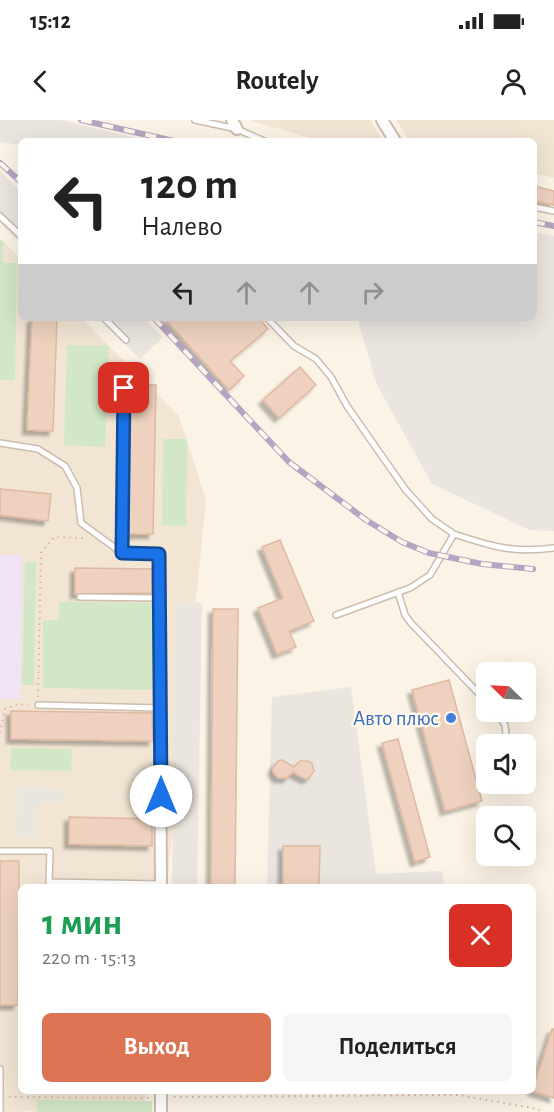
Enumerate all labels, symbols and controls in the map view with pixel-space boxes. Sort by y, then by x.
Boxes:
text: 15:12 [30,10,71,32]
icon: back [24,65,57,98]
icon: person [497,65,530,98]
text: Routely [235,67,319,94]
icon: left [42,162,120,240]
text: 120 m [141,164,238,206]
text: Налево [141,213,223,240]
icon: left [167,276,200,309]
icon: ahead [230,276,263,309]
icon: ahead [293,276,326,309]
icon: right [356,276,389,309]
pin [98,362,149,413]
icon: arrive [107,371,140,404]
north arrow [476,662,536,722]
map controls [476,662,536,866]
place label: Авто плюс [353,708,439,729]
marker: Авто плюс [444,711,458,725]
button: sound [476,734,536,794]
position arrow [129,764,193,828]
button: search [476,806,536,866]
button: close [449,904,512,967]
text: 1 мин [42,905,122,941]
text: 220 m · 15:13 [42,948,136,968]
button: Выход [42,1013,271,1082]
button: Поделиться [283,1013,512,1082]

